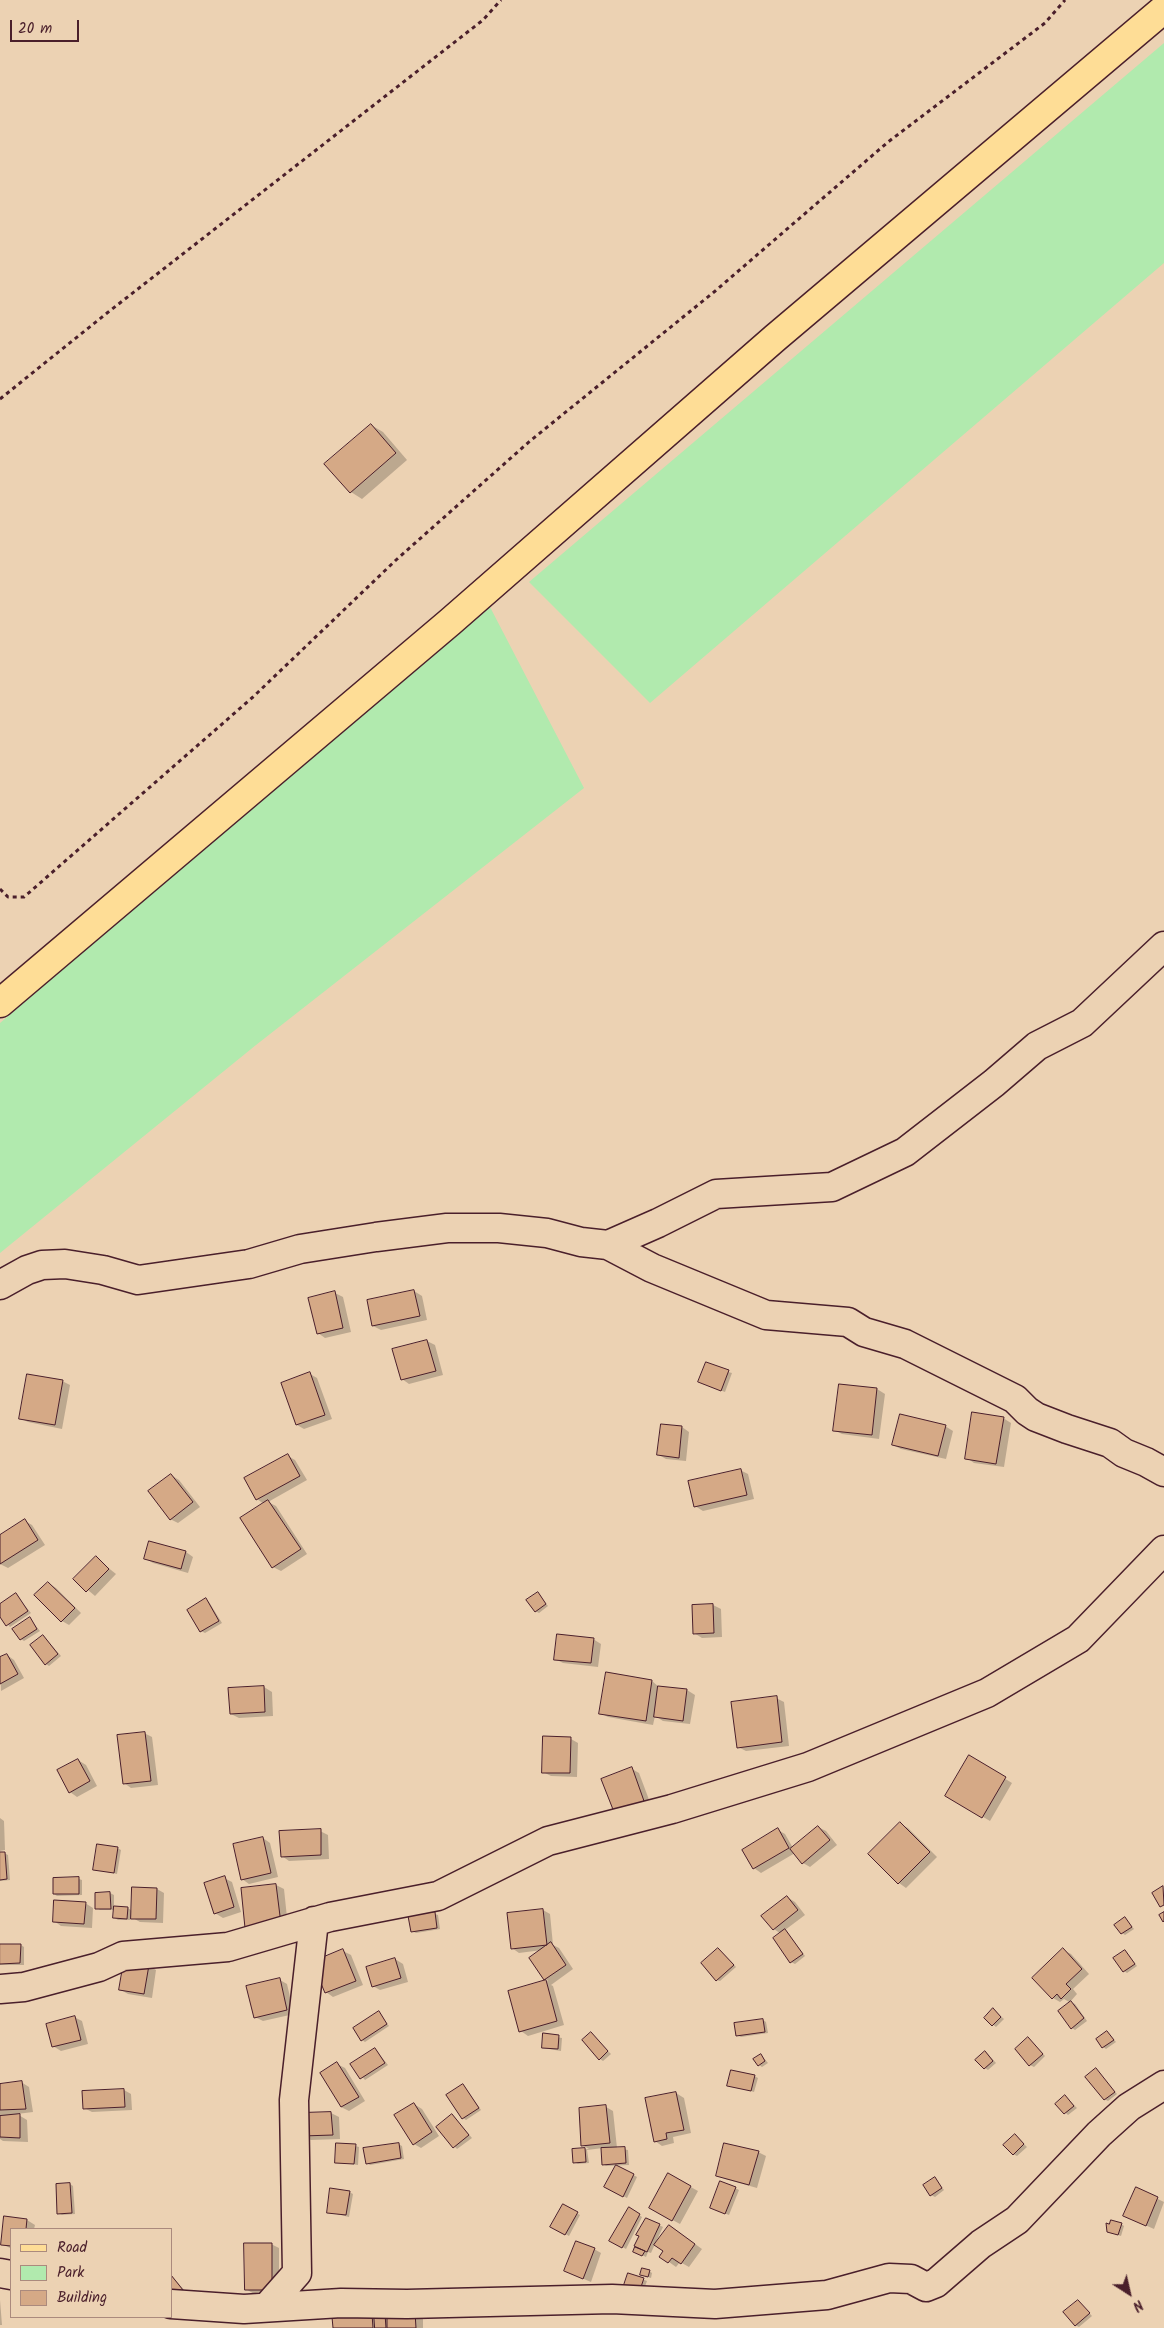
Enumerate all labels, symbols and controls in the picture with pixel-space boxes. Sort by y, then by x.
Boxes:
scale bar [12,10,81,42]
text: 20 m [18,17,52,41]
legend [10,2228,172,2318]
text: Road [57,2236,87,2260]
text: Park [57,2261,84,2285]
north arrow [1104,2268,1154,2318]
text: Building [57,2286,107,2310]
text: N [1128,2294,1148,2317]

